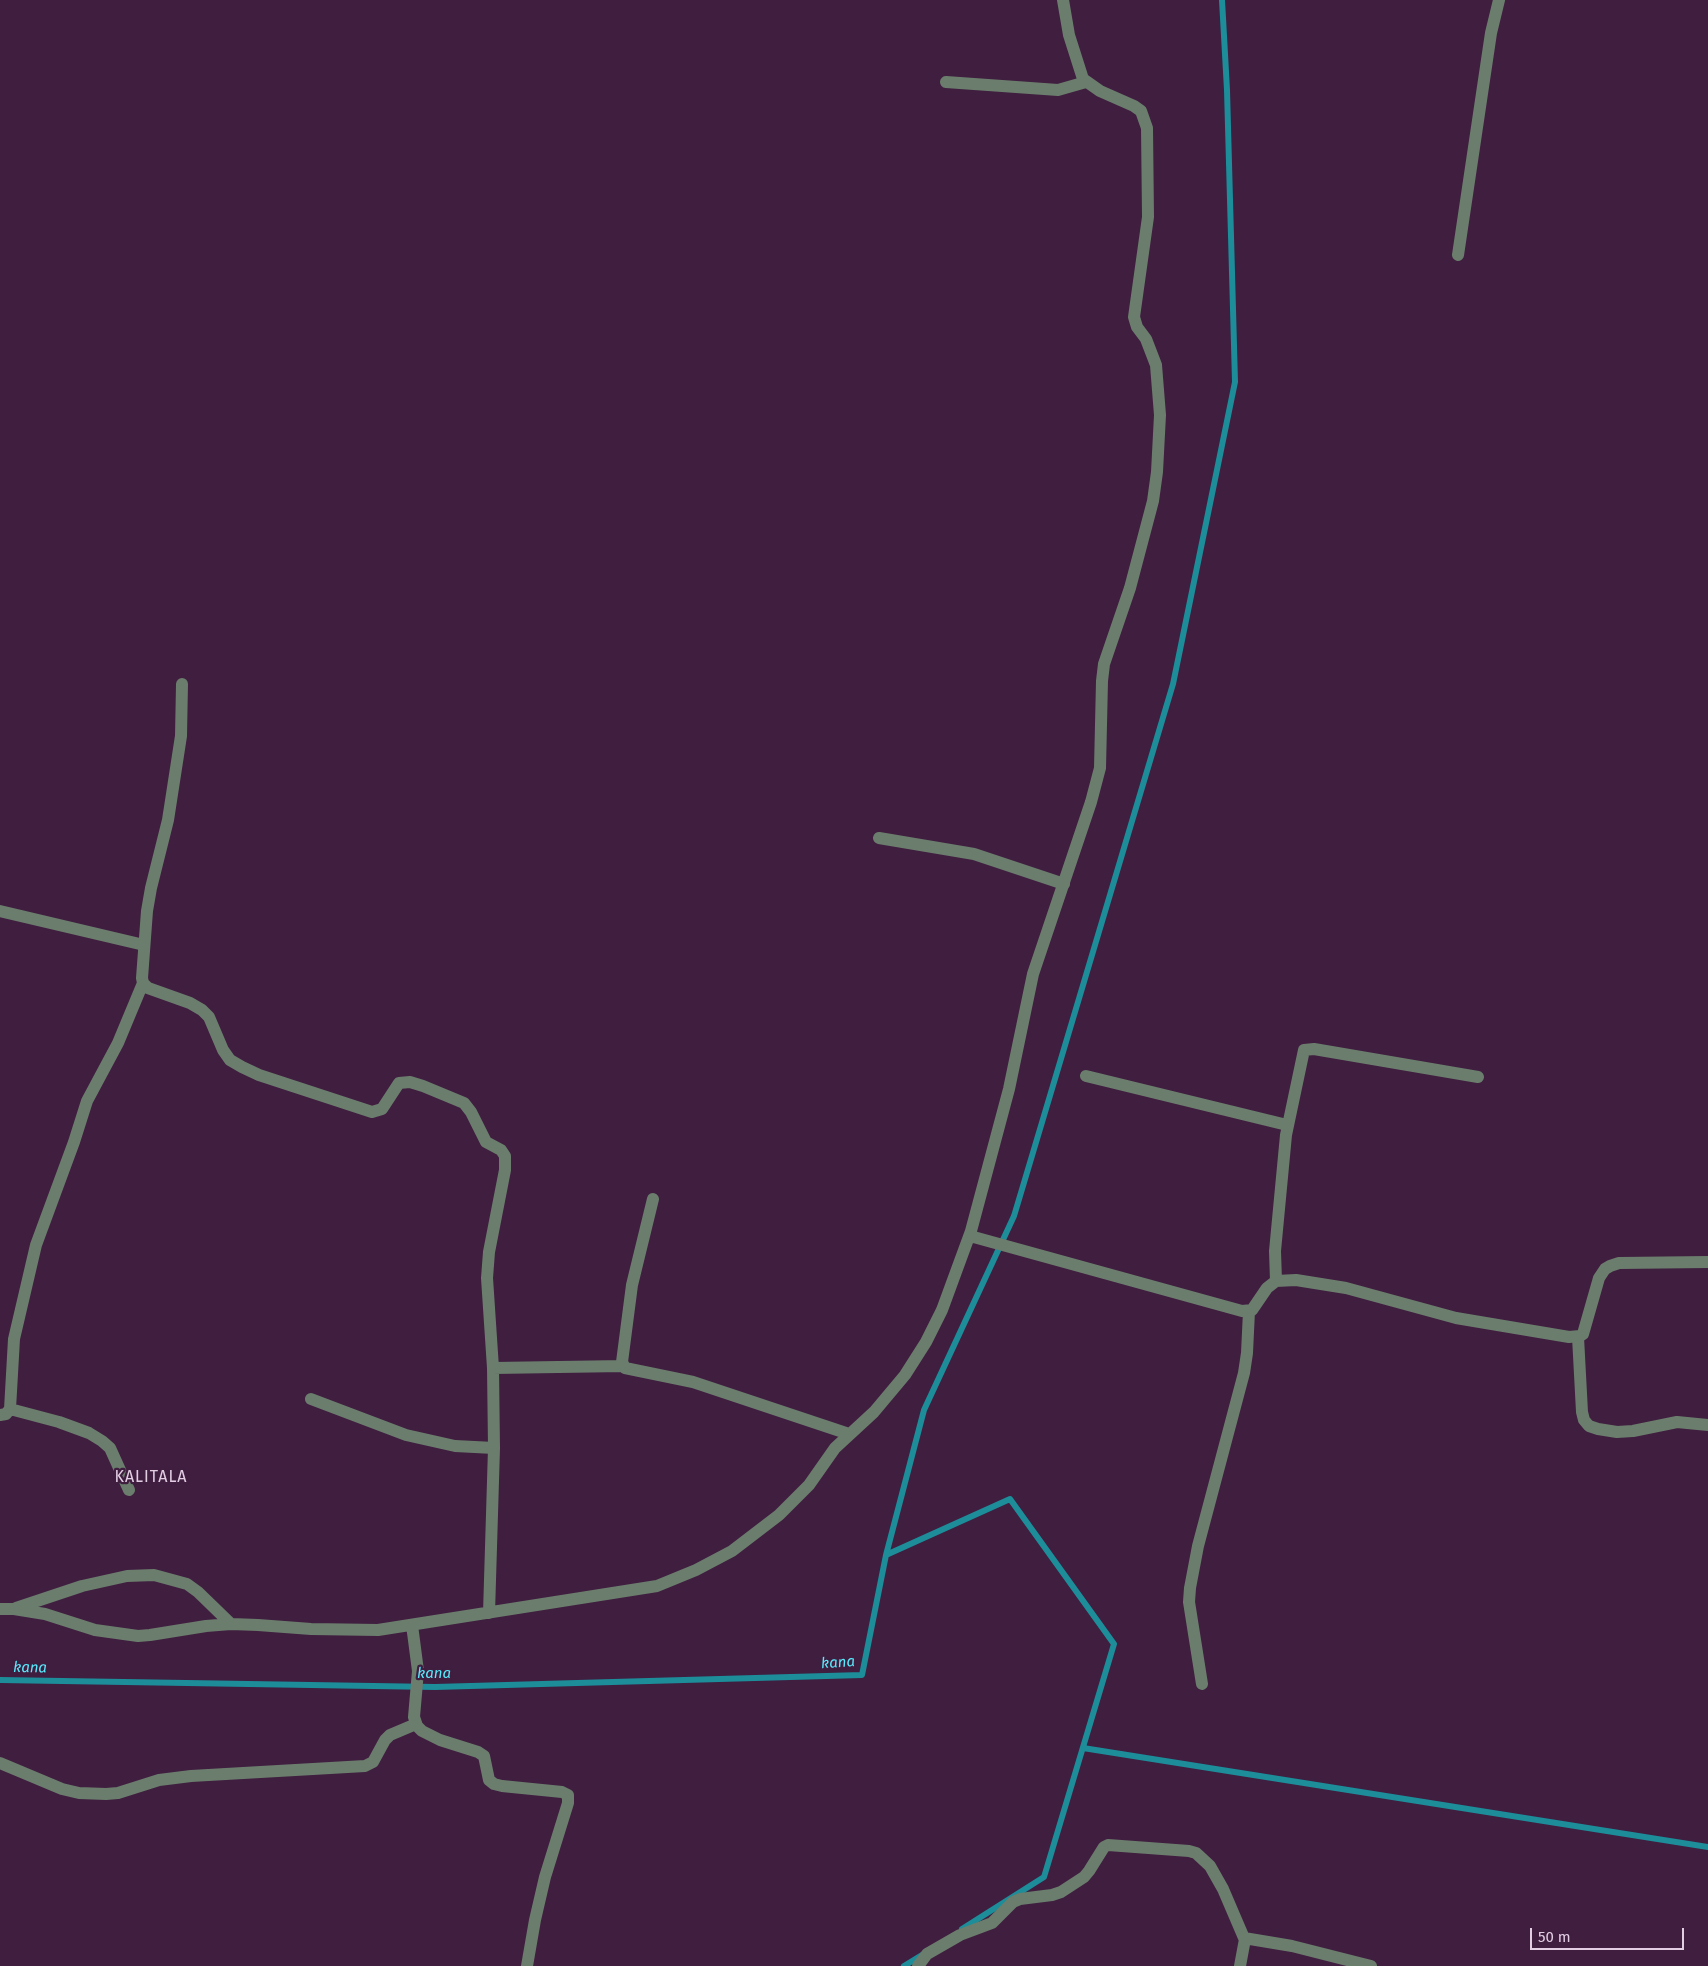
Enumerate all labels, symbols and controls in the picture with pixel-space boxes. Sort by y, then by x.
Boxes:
district label: KALITALA [113,1468,189,1488]
water label: kana [820,1653,856,1673]
water label: kana [13,1659,47,1677]
water label: kana [417,1665,451,1683]
scale bar [1533,1918,1687,1950]
text: 50 m [1538,1928,1571,1946]

